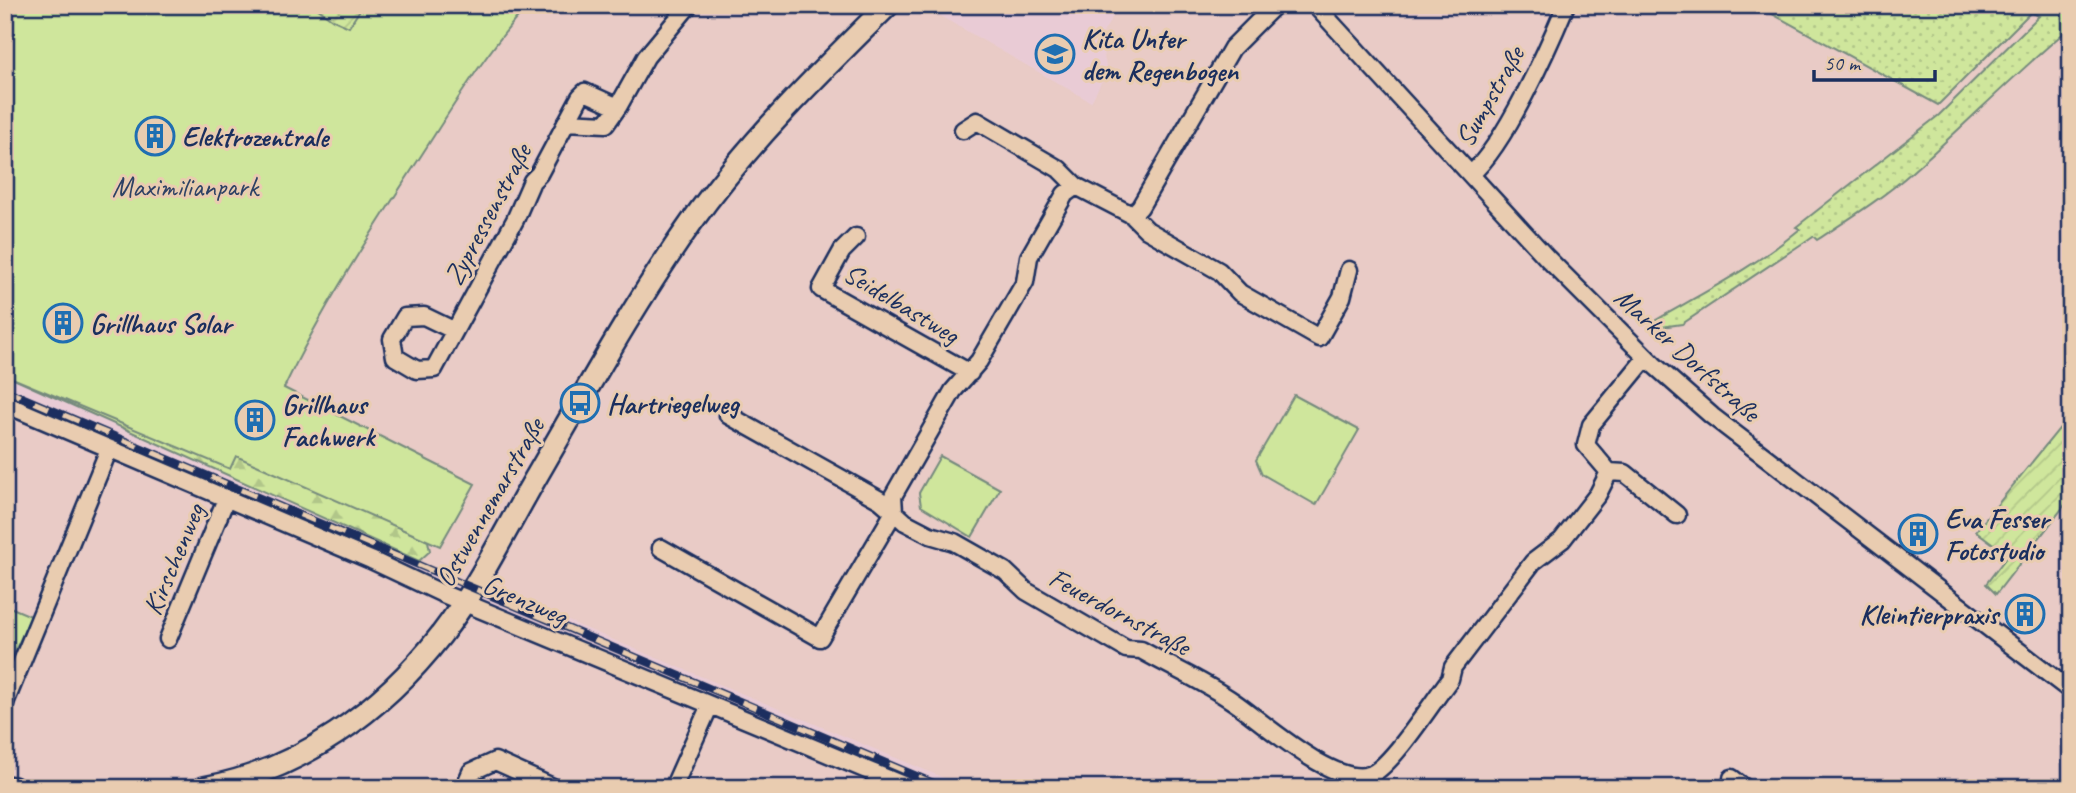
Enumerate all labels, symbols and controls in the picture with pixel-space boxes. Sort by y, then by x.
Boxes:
place label: Kita Unter dem Regenbogen [1082,21,1239,88]
school or university icon: Kita Unter dem Regenbogen [1034,33,1076,75]
street label: Sumpstraße [1447,38,1533,153]
scale bar [1814,38,1934,82]
text: 50 m [1824,50,1862,76]
building icon: Elektrozentrale [134,115,176,157]
place label: Elektrozentrale [182,119,331,154]
street label: Zypressenstraße [436,136,540,291]
park label: Maximilianpark [112,169,261,204]
street label: Seidelbastweg [837,255,967,352]
street label: Marker Dorfstraße [1607,280,1769,430]
building icon: Grillhaus Solar [42,302,84,344]
place label: Grillhaus Solar [90,306,234,341]
bus stop icon: Hartriegelweg [559,382,601,424]
place label: Hartriegelweg [607,386,740,421]
place label: Grillhaus Fachwerk [282,387,377,454]
building icon: Grillhaus Fachwerk [234,399,276,441]
street label: Ostwennemarstraße [427,410,553,593]
street label: Kirschenweg [134,497,213,620]
place label: Eva Fesser Fotostudio [1945,501,2052,568]
building icon: Eva Fesser Fotostudio [1897,513,1939,555]
street label: Feuerdornstraße [1043,560,1198,664]
street label: Grenzweg [478,566,574,634]
building icon: Kleintierpraxis [2004,593,2046,635]
place label: Kleintierpraxis [1860,597,2001,632]

